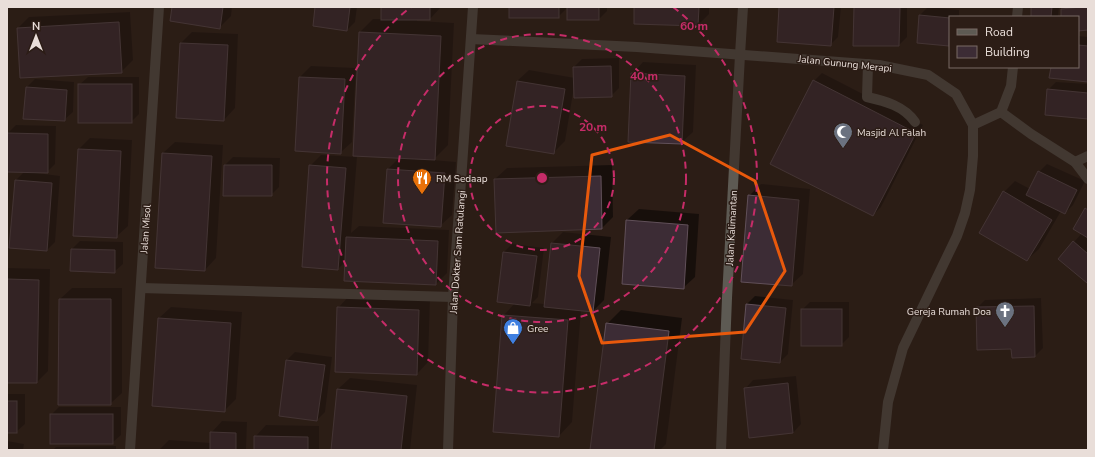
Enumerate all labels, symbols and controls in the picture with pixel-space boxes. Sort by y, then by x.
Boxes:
north arrow [16,16,56,56]
legend [949,16,1079,68]
text: 60 m [680,18,708,34]
text: N [32,19,40,34]
text: Road [985,24,1013,40]
text: Building [985,44,1030,60]
street label: Jalan Gunung Merapi [796,52,892,76]
text: 40 m [630,68,658,84]
text: 20 m [579,119,607,135]
mosque icon: Masjid Al Falah [832,121,854,149]
place label: Masjid Al Falah [857,126,926,140]
restaurant icon: RM Sedaap [411,167,433,195]
centre of rings [535,171,549,185]
place label: RM Sedaap [436,172,488,186]
street label: Jalan Dokter Sam Ratulangi [447,190,469,315]
street label: Jalan Kalimantan [723,190,741,267]
street label: Jalan Misol [137,204,155,255]
church icon: Gereja Rumah Doa [994,300,1016,328]
place label: Gereja Rumah Doa [907,305,991,319]
shop icon: Gree [502,317,524,345]
place label: Gree [527,322,548,336]

